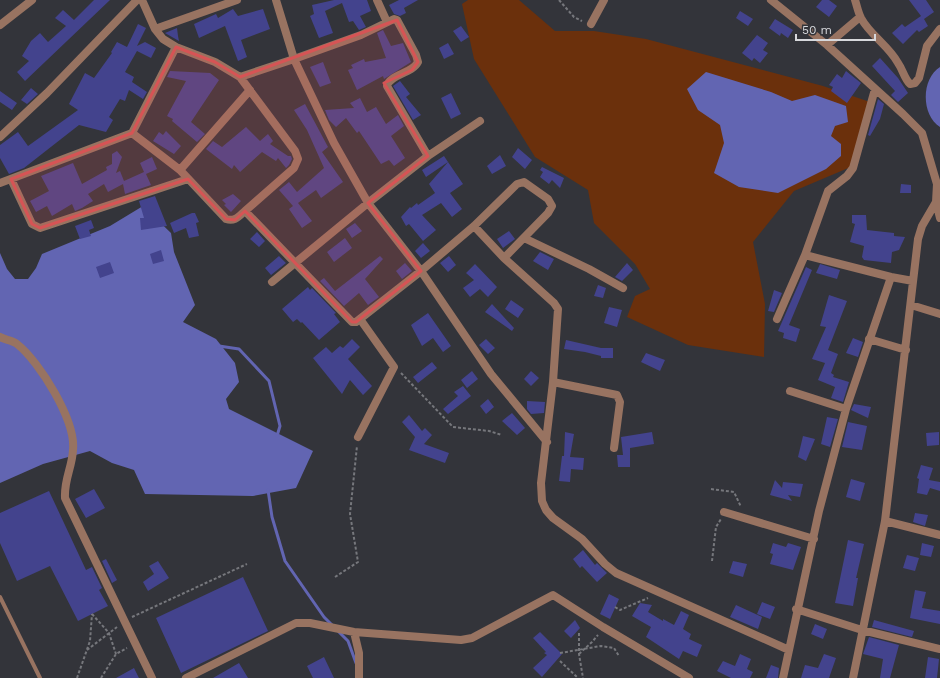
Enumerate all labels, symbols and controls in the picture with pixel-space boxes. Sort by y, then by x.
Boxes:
scale bar [796,16,875,42]
text: 50 m [802,23,832,37]

